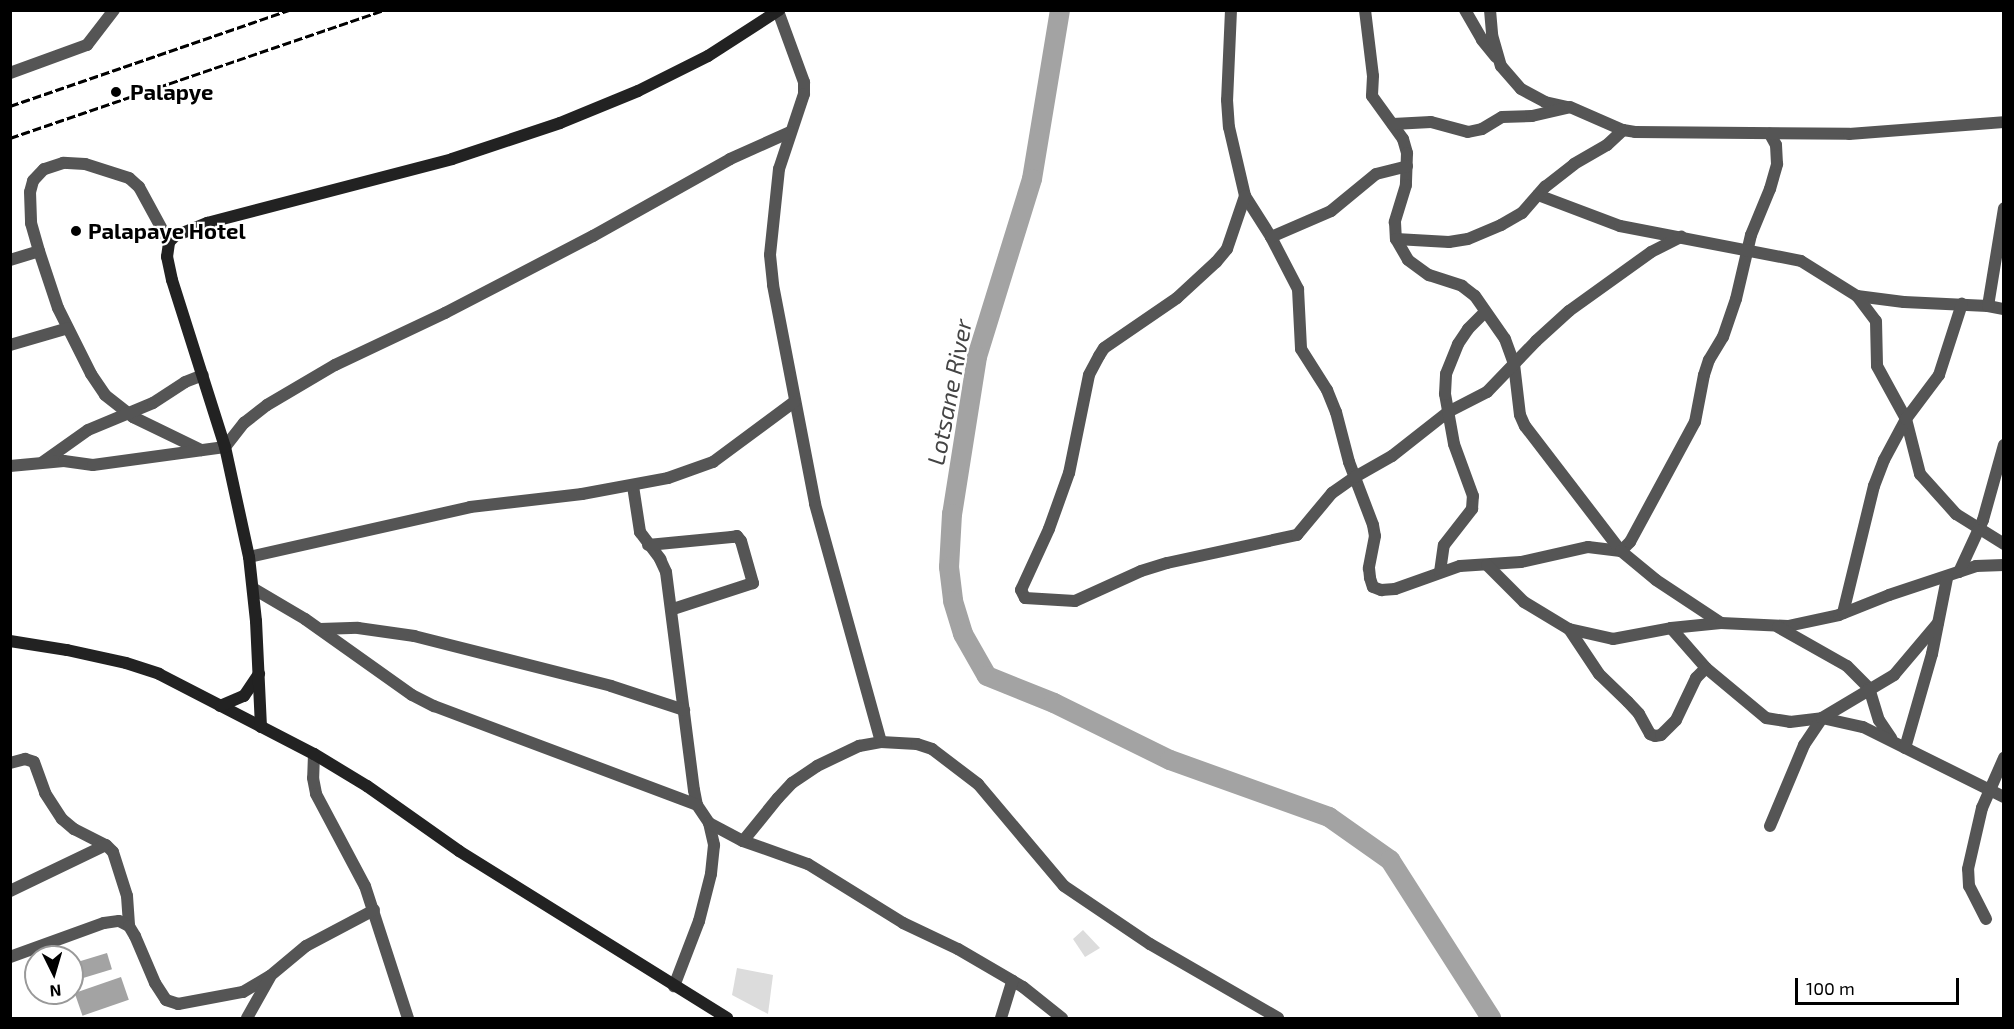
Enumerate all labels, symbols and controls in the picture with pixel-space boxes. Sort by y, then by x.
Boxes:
place label: Palapye [130,79,213,105]
marker: Palapye [107,83,125,101]
place label: Palapaye Hotel [88,218,246,244]
marker: Palapaye Hotel [69,224,83,238]
water label: Lotsane River [921,316,977,468]
north arrow [24,945,84,1005]
scale bar [1798,966,1962,1004]
text: 100 m [1806,977,1855,999]
text: N [49,981,62,1001]

